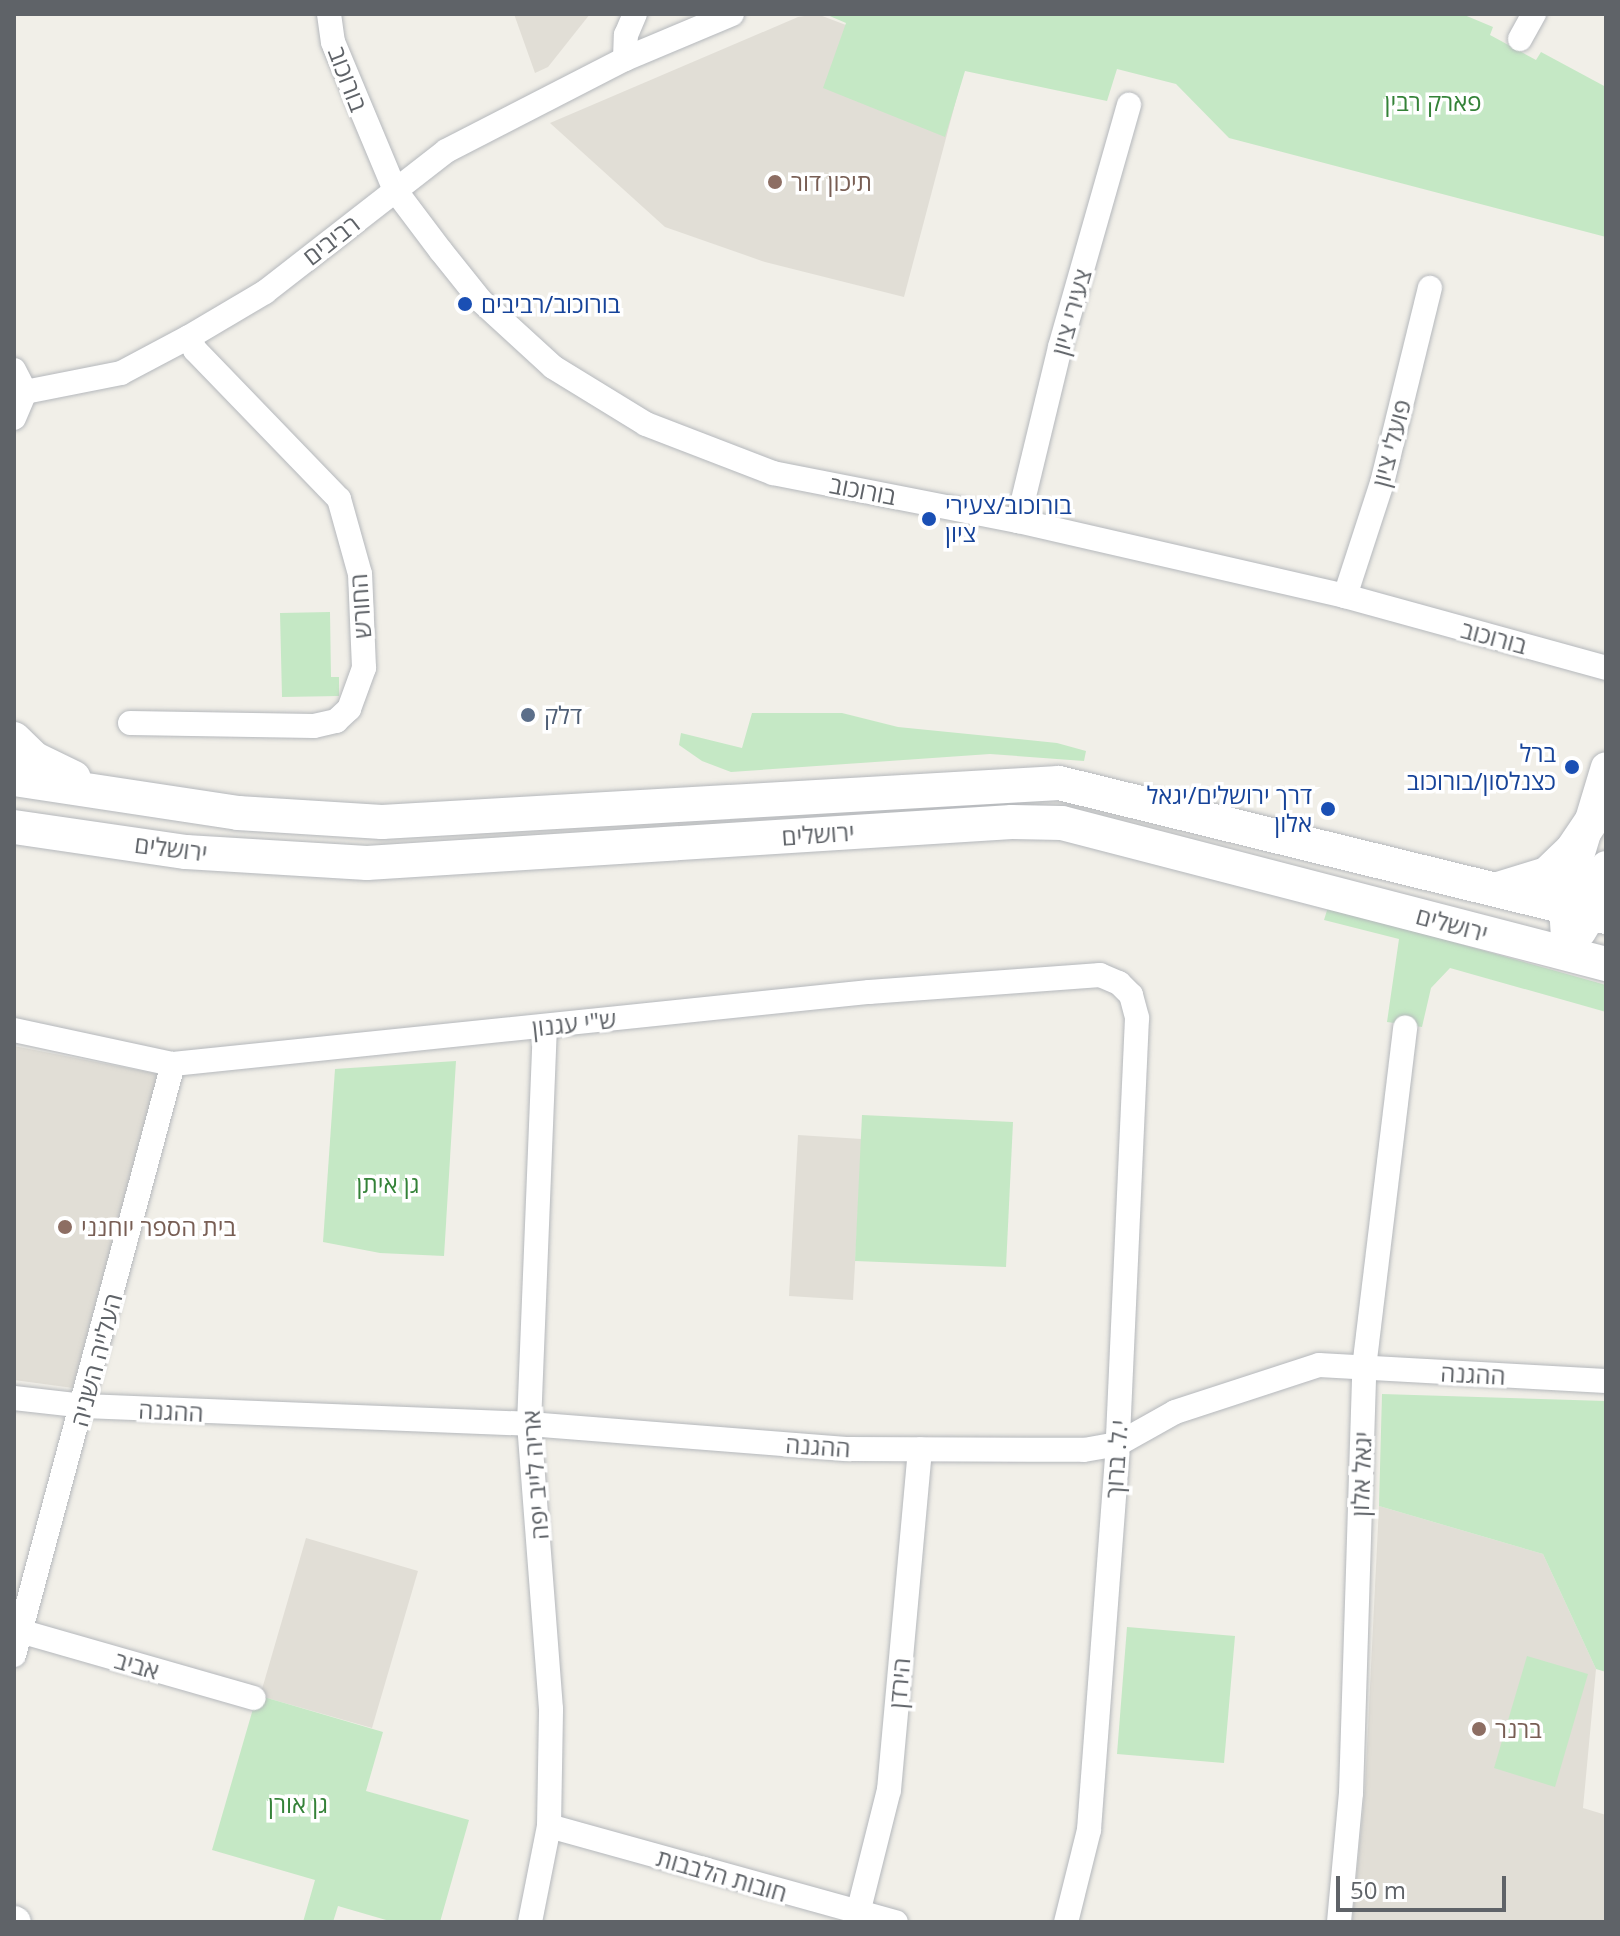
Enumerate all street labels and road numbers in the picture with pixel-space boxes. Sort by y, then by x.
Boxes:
street label: בורוכוב [323,43,373,115]
street label: רביבים [297,209,365,271]
street label: צעירי ציון [1045,266,1097,358]
street label: פועלי ציון [1366,396,1416,490]
street label: בורוכוב [827,469,899,511]
street label: החורש [343,572,377,640]
street label: בורוכוב [1458,614,1530,660]
street label: ירושלים [780,817,856,851]
street label: ירושלים [133,829,209,867]
street label: ירושלים [1413,901,1491,947]
street label: ש"י עגנון [530,1004,618,1042]
street label: העלייה השניה [64,1290,128,1430]
street label: ההגנה [1440,1358,1506,1390]
street label: ההגנה [138,1395,204,1427]
street label: אריה לייב יפה [516,1409,554,1541]
street label: י.ל. ברוך [1099,1419,1133,1499]
street label: ההגנה [784,1429,852,1463]
street label: יגאל אלון [1345,1431,1377,1517]
street label: אביב [111,1645,163,1685]
street label: הירדן [882,1656,916,1710]
street label: חובות הלבבות [653,1843,791,1907]

